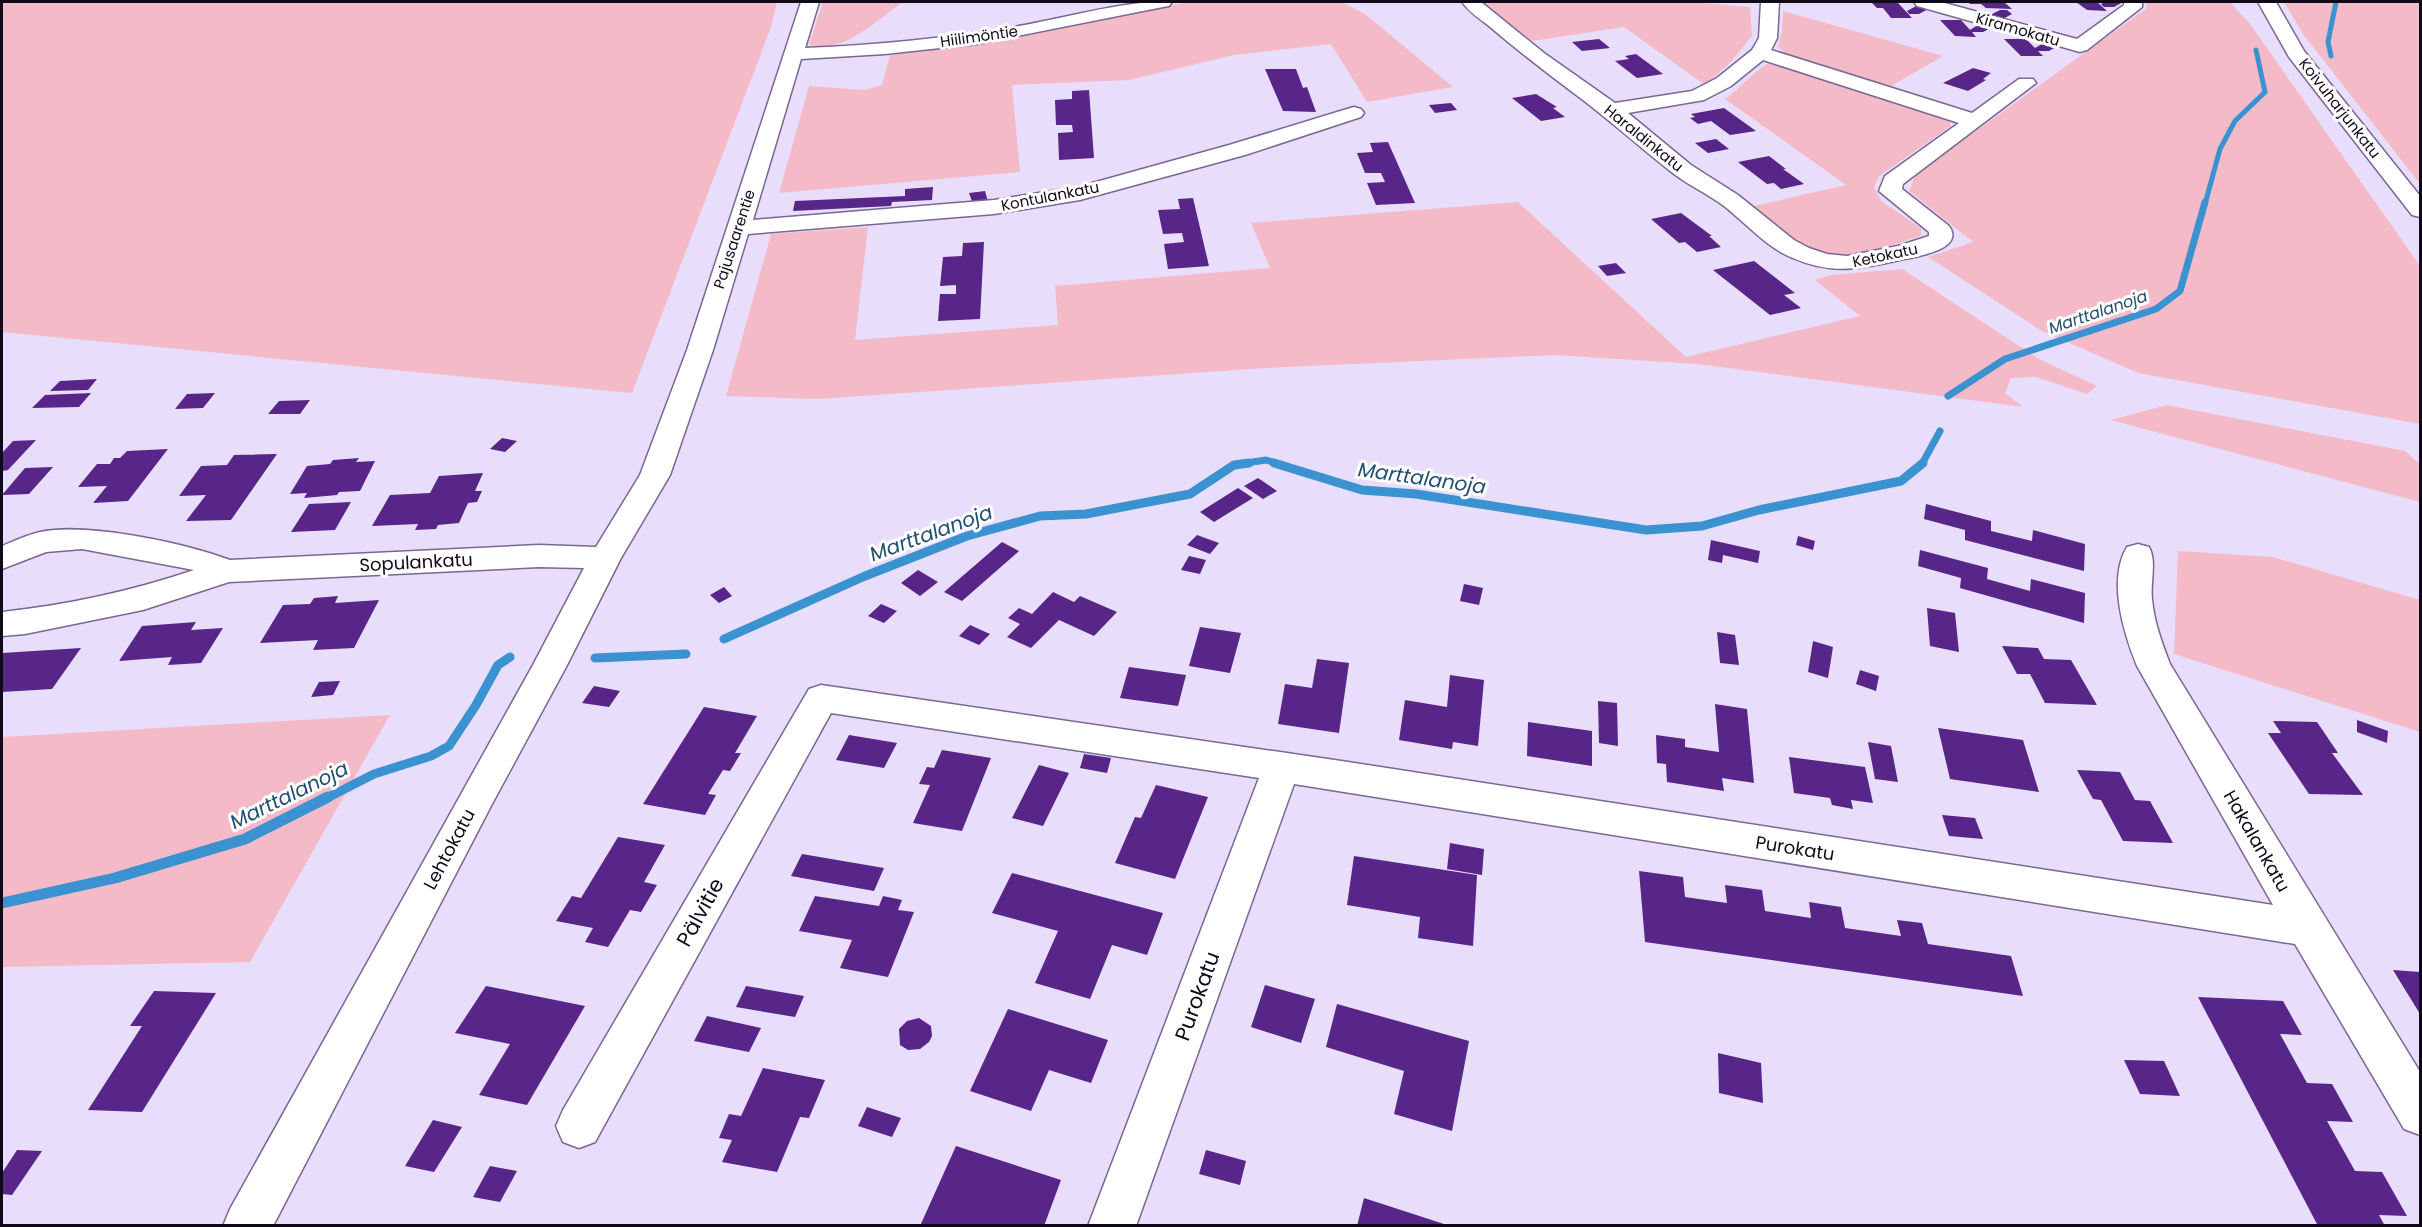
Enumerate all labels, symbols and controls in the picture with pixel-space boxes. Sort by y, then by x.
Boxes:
street label: Kiramokatu [1974,7,2062,51]
street label: Hiilimöntie [939,20,1019,52]
street label: Koivuharjunkatu [2294,54,2386,162]
street label: Haraldinkatu [1600,100,1688,176]
street label: Kontulankatu [999,176,1101,216]
street label: Pajusaarentie [708,187,760,291]
street label: Ketokatu [1850,238,1920,272]
water label: Marttalanoja [2046,284,2151,340]
water label: Marttalanoja [1356,455,1488,501]
water label: Marttalanoja [866,498,996,568]
street label: Sopulankatu [359,547,473,577]
water label: Marttalanoja [225,754,353,836]
street label: Hakalankatu [2218,786,2296,896]
street label: Lehtokatu [417,804,481,894]
street label: Purokatu [1754,829,1836,867]
street label: Pälvitie [669,872,731,952]
street label: Purokatu [1167,947,1227,1045]

